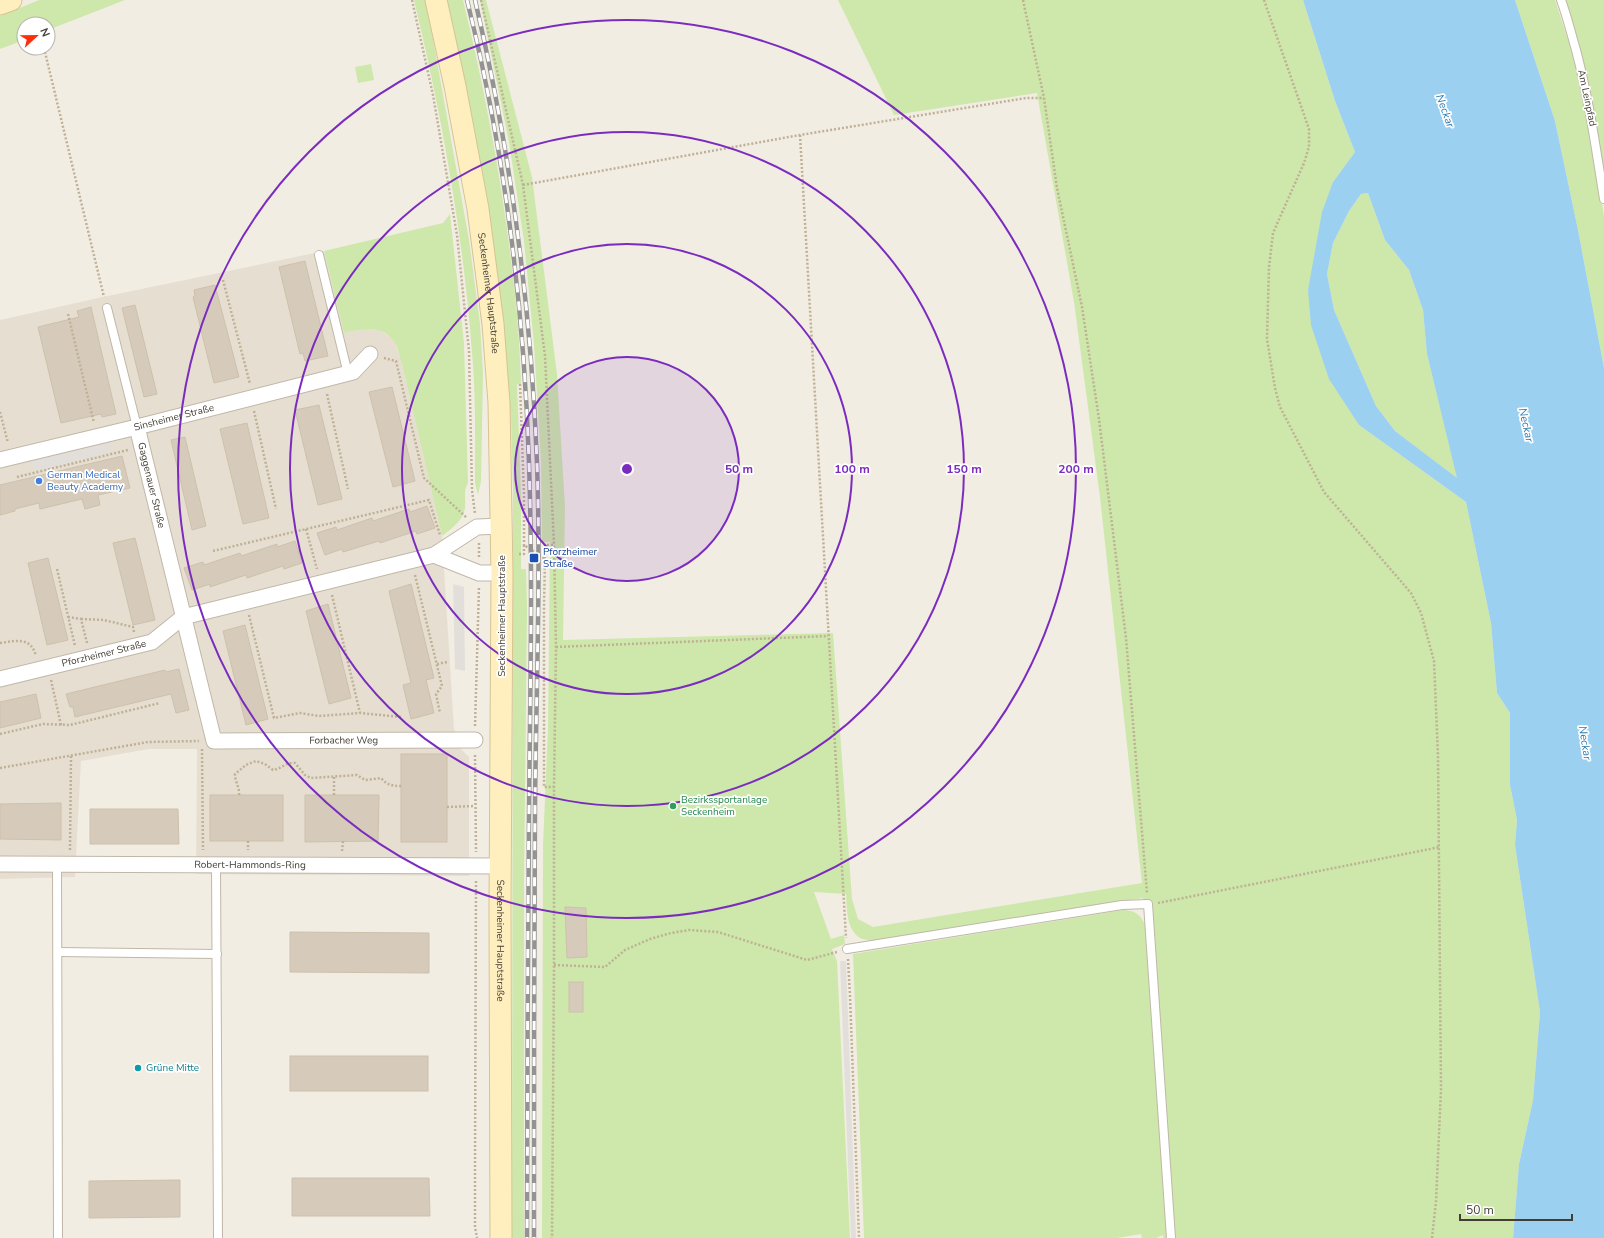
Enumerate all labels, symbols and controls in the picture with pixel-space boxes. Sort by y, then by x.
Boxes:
north arrow [16,16,56,56]
text: N [36,26,53,39]
street label: Am Leinpfad [1574,69,1600,128]
water label: Neckar [1432,92,1458,131]
street label: Seckenheimer Hauptstraße [474,232,502,354]
street label: Sinsheimer Straße [132,401,216,435]
water label: Neckar [1515,407,1537,444]
street label: Gaggenauer Straße [134,441,169,530]
text: 50 m [725,461,753,477]
text: 100 m [834,461,870,477]
text: 150 m [946,461,982,477]
text: 200 m [1058,461,1094,477]
centre of rings [620,462,634,476]
place label: German Medical Beauty Academy [47,468,124,494]
marker: German Medical Beauty Academy [34,476,44,486]
place label: Pforzheimer Straße [543,545,598,571]
marker: Pforzheimer Straße [528,552,540,564]
street label: Seckenheimer Hauptstraße [495,555,509,677]
street label: Pforzheimer Straße [60,637,148,671]
water label: Neckar [1575,725,1595,762]
street label: Forbacher Weg [309,733,378,748]
place label: Bezirkssportanlage Seckenheim [681,793,767,819]
marker: Bezirkssportanlage Seckenheim [668,801,678,811]
street label: Robert-Hammonds-Ring [194,858,306,872]
street label: Seckenheimer Hauptstraße [493,880,507,1002]
place label: Grüne Mitte [146,1061,199,1075]
marker: Grüne Mitte [133,1063,143,1073]
scale bar [1460,1196,1572,1222]
text: 50 m [1466,1202,1494,1218]

